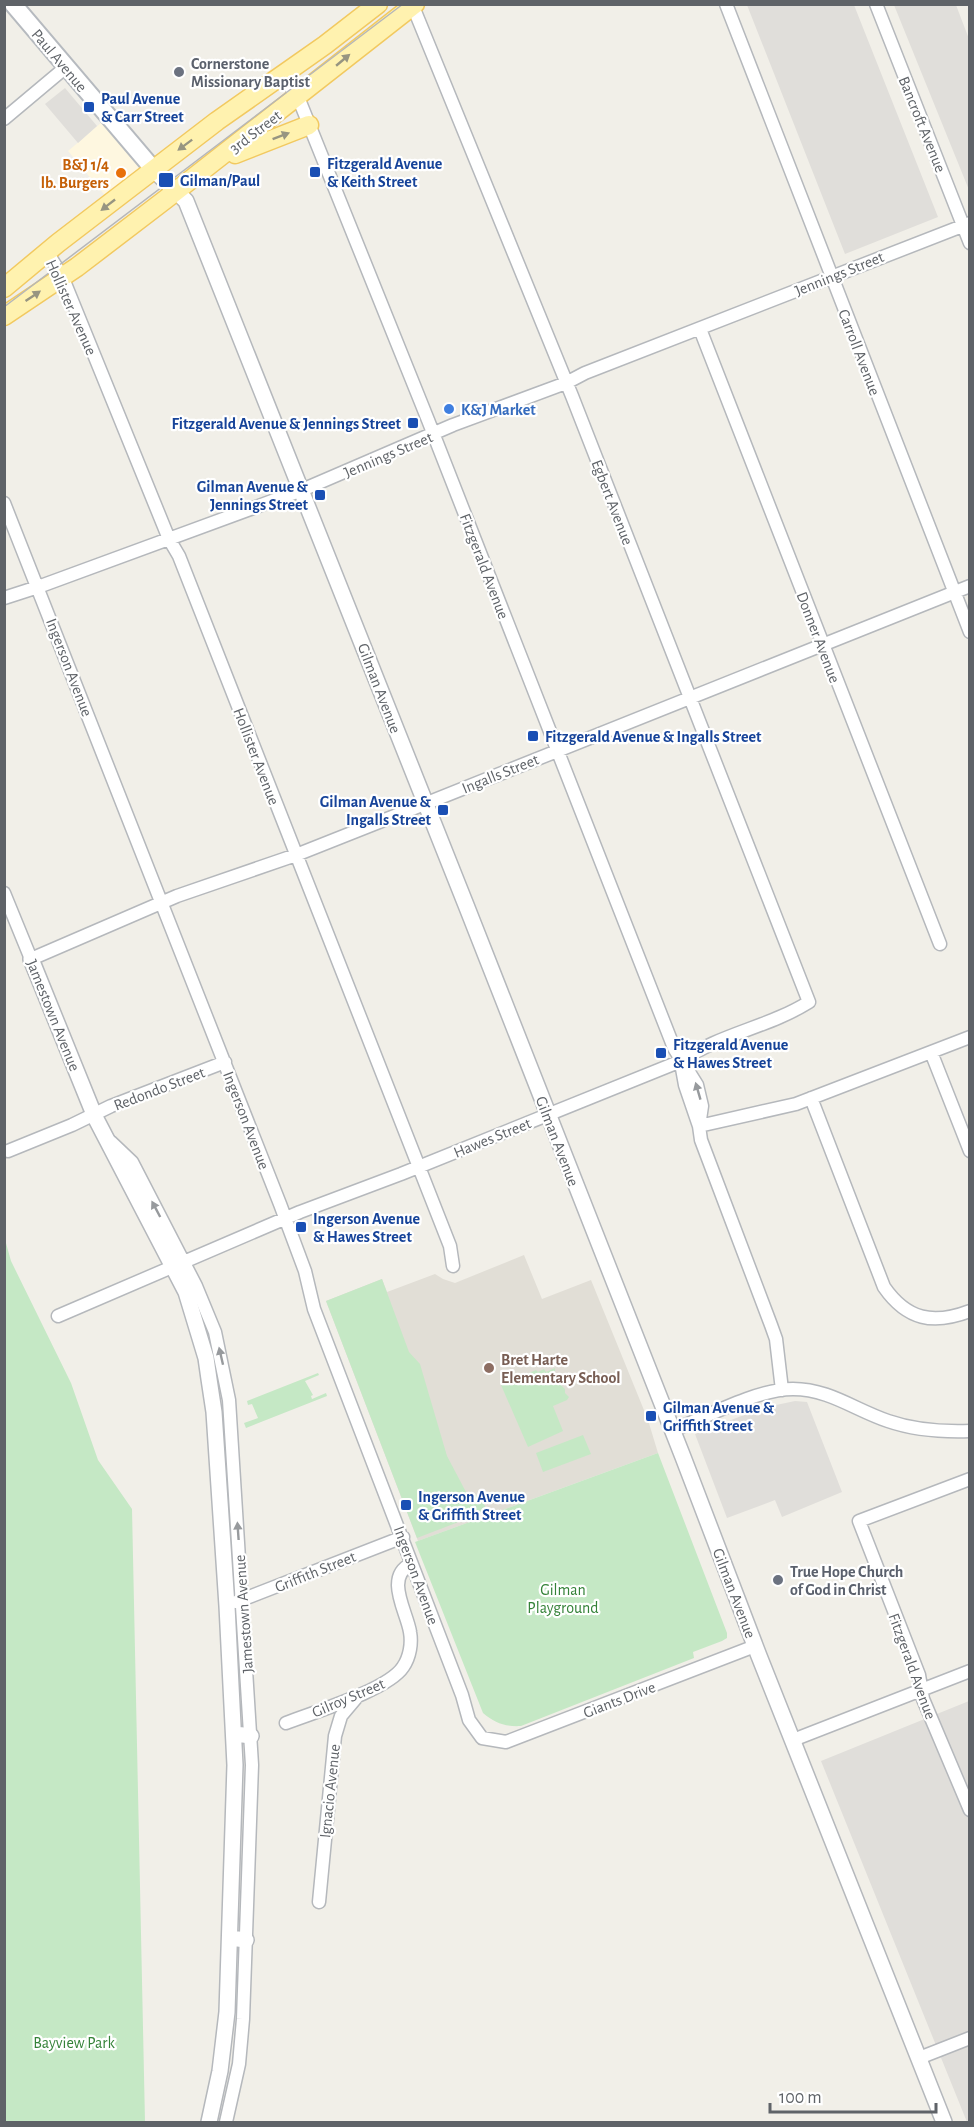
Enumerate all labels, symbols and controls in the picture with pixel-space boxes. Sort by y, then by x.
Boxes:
street label: Paul Avenue [28,26,90,95]
one-way arrow [335,53,351,66]
place label: Cornerstone Missionary Baptist [191,56,310,91]
marker: Cornerstone Missionary Baptist [172,65,186,79]
street label: Bancroft Avenue [896,74,949,175]
place label: Paul Avenue & Carr Street [101,91,184,125]
marker: Paul Avenue & Carr Street [82,100,96,114]
street label: 3rd Street [227,107,285,156]
one-way arrow [272,131,290,140]
one-way arrow [178,139,194,151]
place label: Fitzgerald Avenue & Keith Street [327,156,443,190]
place label: B&J 1/4 lb. Burgers [41,157,109,191]
marker: Fitzgerald Avenue & Keith Street [308,165,322,179]
marker: B&J 1/4 lb. Burgers [114,166,128,180]
marker: Gilman/Paul [157,171,175,189]
place label: Gilman/Paul [180,173,260,189]
one-way arrow [100,199,115,211]
street label: Jennings Street [793,249,886,299]
street label: Hollister Avenue [43,257,99,358]
one-way arrow [25,290,41,302]
street label: Carroll Avenue [835,307,883,398]
marker: K&J Market [442,402,456,416]
place label: K&J Market [461,402,536,418]
place label: Fitzgerald Avenue & Jennings Street [171,416,402,432]
marker: Fitzgerald Avenue & Jennings Street [406,416,420,430]
street label: Jennings Street [342,429,435,481]
street label: Egbert Avenue [588,457,636,547]
place label: Gilman Avenue & Jennings Street [197,479,309,513]
marker: Gilman Avenue & Jennings Street [313,488,327,502]
street label: Fitzgerald Avenue [457,511,512,621]
street label: Donner Avenue [793,590,843,685]
street label: Ingerson Avenue [43,616,95,719]
street label: Gilman Avenue [355,641,404,736]
street label: Hollister Avenue [230,705,282,807]
marker: Fitzgerald Avenue & Ingalls Street [526,729,540,743]
place label: Fitzgerald Avenue & Ingalls Street [545,729,762,745]
street label: Ingalls Street [460,751,541,797]
place label: Gilman Avenue & Ingalls Street [320,794,432,828]
marker: Gilman Avenue & Ingalls Street [436,803,450,817]
street label: Jamestown Avenue [23,957,83,1073]
place label: Fitzgerald Avenue & Hawes Street [673,1037,789,1071]
marker: Fitzgerald Avenue & Hawes Street [654,1046,668,1060]
street label: Redondo Street [112,1064,207,1114]
street label: Ingerson Avenue [220,1069,272,1172]
one-way arrow [693,1082,702,1100]
street label: Gilman Avenue [533,1094,582,1189]
street label: Hawes Street [451,1115,533,1161]
one-way arrow [151,1200,161,1217]
place label: Ingerson Avenue & Hawes Street [313,1211,420,1245]
marker: Ingerson Avenue & Hawes Street [294,1220,308,1234]
one-way arrow [215,1347,225,1365]
place label: Bret Harte Elementary School [501,1352,621,1387]
marker: Bret Harte Elementary School [482,1361,496,1375]
place label: Gilman Avenue & Griffith Street [663,1400,775,1434]
marker: Gilman Avenue & Griffith Street [644,1409,658,1423]
place label: Ingerson Avenue & Griffith Street [418,1489,525,1523]
marker: Ingerson Avenue & Griffith Street [399,1498,413,1512]
one-way arrow [233,1521,242,1540]
street label: Ingerson Avenue [391,1524,441,1627]
street label: Gilman Avenue [710,1546,759,1641]
street label: Griffith Street [273,1548,358,1595]
street label: Jamestown Avenue [232,1554,256,1674]
place label: True Hope Church of God in Christ [790,1564,903,1598]
marker: True Hope Church of God in Christ [771,1573,785,1587]
park label: Gilman Playground [527,1582,599,1617]
street label: Fitzgerald Avenue [885,1611,939,1722]
street label: Gilroy Street [310,1675,388,1721]
street label: Giants Drive [581,1679,658,1721]
street label: Ignacio Avenue [317,1743,343,1839]
park label: Bayview Park [33,2035,116,2052]
scale bar [770,2076,936,2114]
text: 100 m [779,2089,822,2107]

